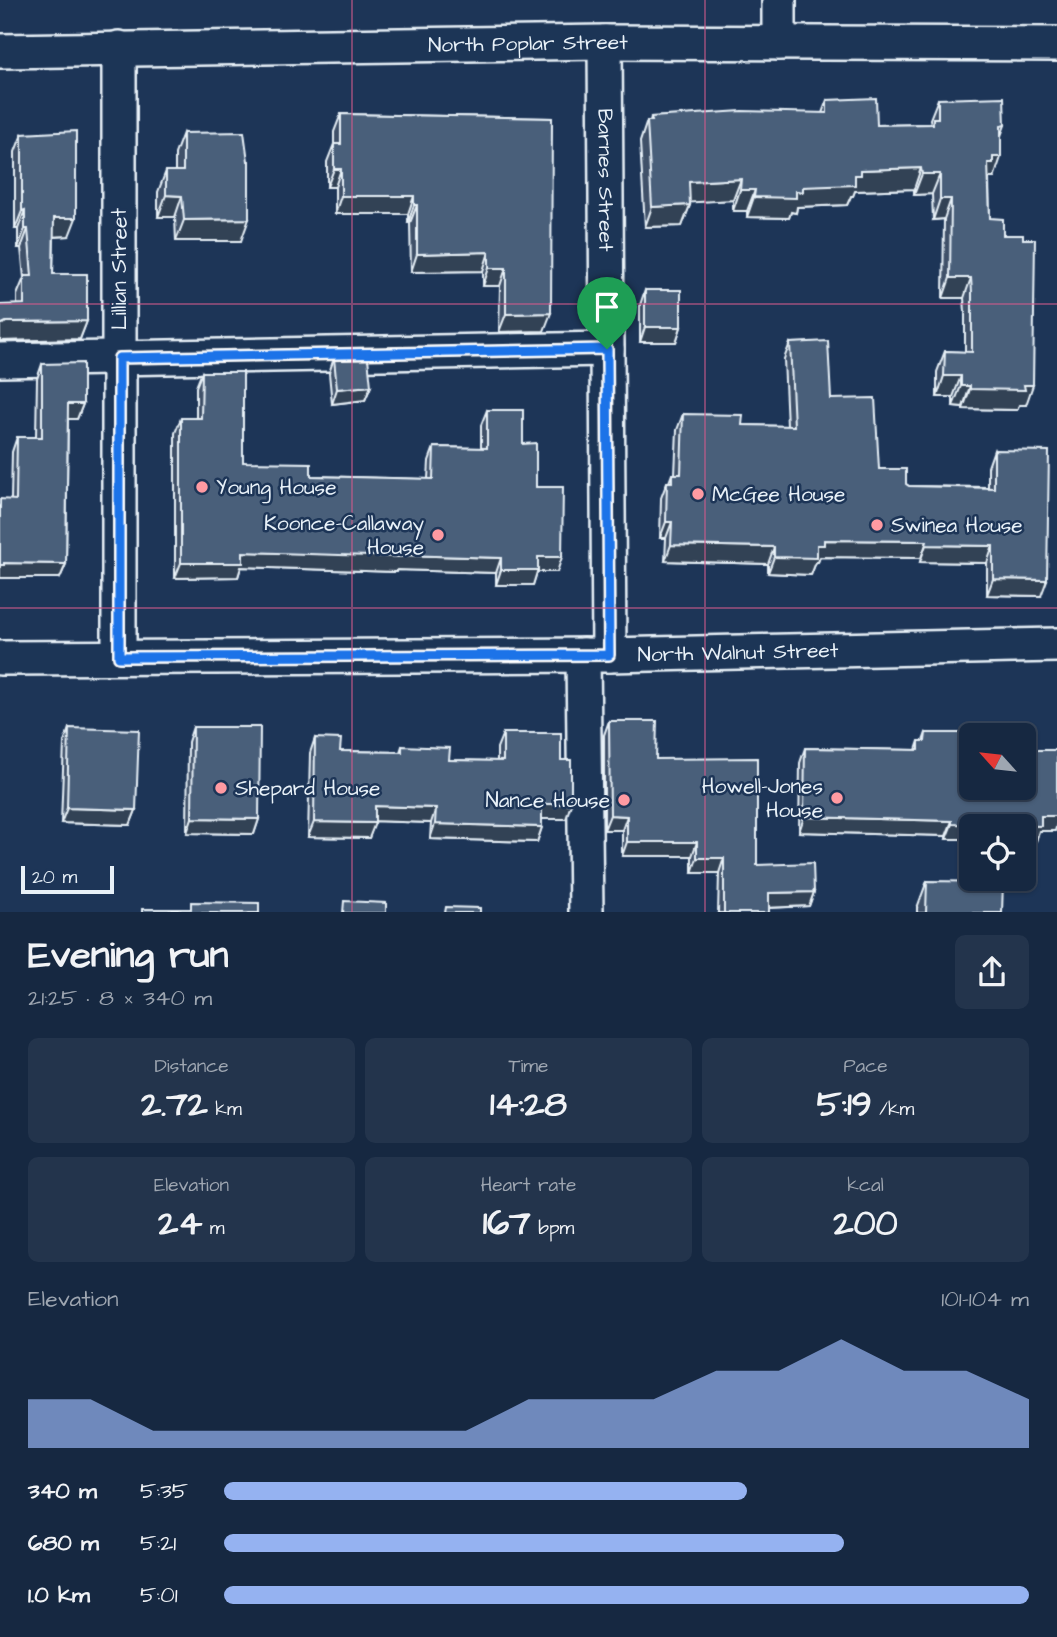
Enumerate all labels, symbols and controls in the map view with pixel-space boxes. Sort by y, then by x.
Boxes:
street label: North Poplar Street [428,28,628,60]
street label: Barnes Street [590,108,620,252]
street label: Lillian Street [105,208,134,330]
pin [577,277,637,349]
icon: arrive [588,288,626,326]
place label: Young House [216,473,337,504]
marker: Young House [194,479,210,495]
place label: McGee House [712,480,845,509]
marker: McGee House [690,486,706,502]
place label: Koonce-Callaway House [264,509,424,562]
place label: Swinea House [891,511,1023,540]
marker: Swinea House [869,517,885,533]
marker: Koonce-Callaway House [430,527,446,543]
street label: North Walnut Street [637,636,839,669]
north arrow [959,723,1036,800]
map controls [959,723,1036,891]
place label: Howell-Jones House [702,772,823,825]
place label: Shepard House [235,774,380,804]
marker: Shepard House [213,780,229,796]
place label: Nance House [485,786,610,815]
marker: Howell-Jones House [829,790,845,806]
marker: Nance House [616,792,632,808]
button: locate [959,814,1036,891]
scale bar [21,864,114,895]
text: 20 m [32,864,77,891]
text: Evening run [28,930,229,982]
button: share [955,935,1029,1009]
text: 21:25 · 8 × 340 m [28,982,212,1014]
text: Distance [155,1053,228,1080]
text: Time [509,1053,548,1080]
text: Pace [843,1053,888,1080]
text: 2.72 [141,1080,208,1129]
text: 14:28 [490,1080,567,1129]
text: 5:19 [817,1080,872,1129]
text: km [208,1096,242,1123]
text: /km [872,1096,914,1123]
text: Elevation [154,1172,229,1199]
text: Heart rate [481,1172,576,1199]
text: kcal [847,1172,884,1199]
text: 24 [158,1199,202,1248]
text: 167 [483,1199,531,1248]
text: 200 [833,1199,898,1248]
text: m [202,1215,225,1242]
text: bpm [531,1215,574,1242]
text: Elevation [28,1283,119,1315]
text: 101–104 m [941,1283,1029,1315]
text: 340 m [28,1475,97,1507]
text: 5:35 [140,1475,188,1507]
text: 680 m [28,1527,99,1559]
text: 5:21 [140,1527,176,1559]
text: 1.0 km [28,1579,90,1611]
text: 5:01 [140,1579,178,1611]

